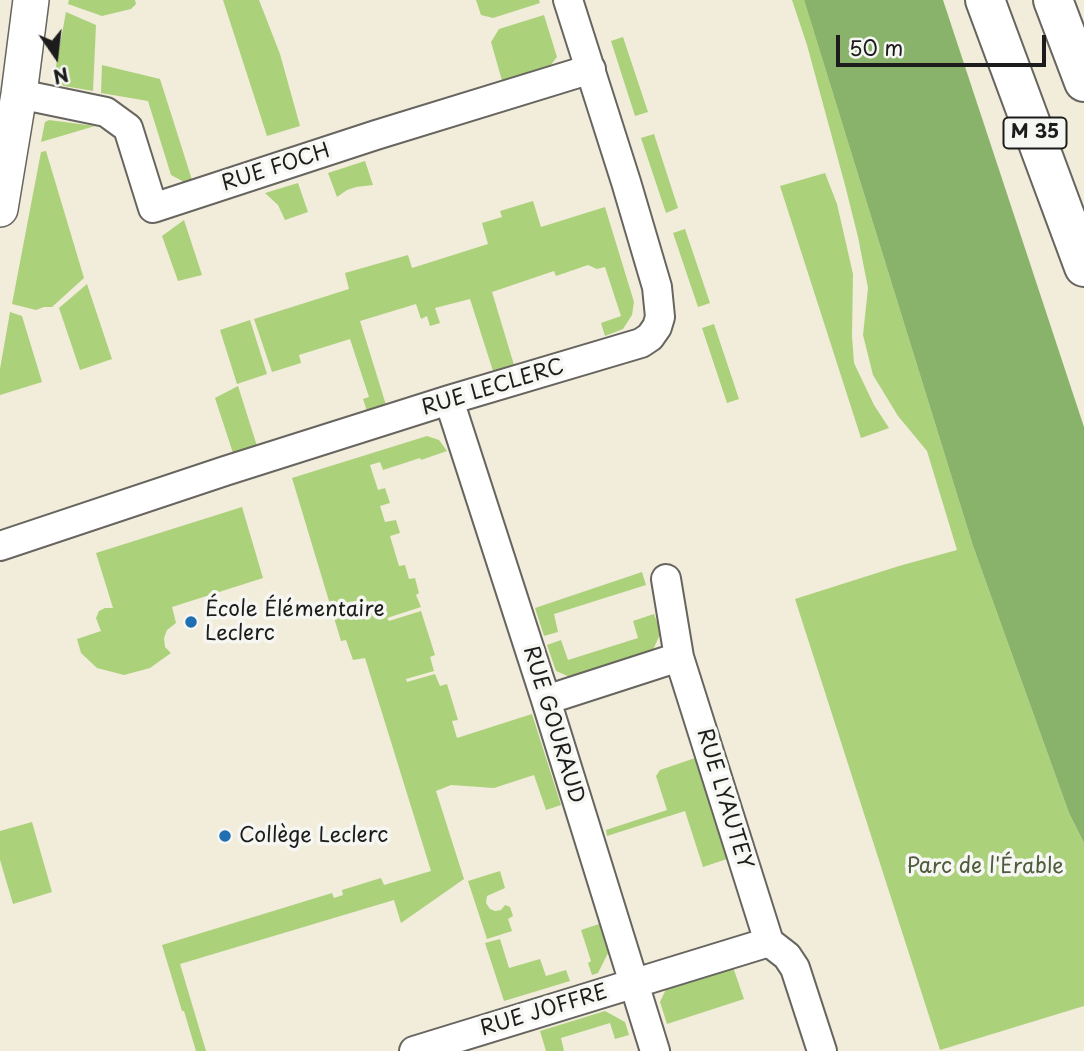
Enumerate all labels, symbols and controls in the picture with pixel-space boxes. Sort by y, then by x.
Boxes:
north arrow [21,21,91,91]
scale bar [839,21,1049,65]
text: 50 m [849,31,903,63]
text: N [50,61,72,92]
road number: M 35 [1004,118,1066,148]
street label: RUE FOCH [219,139,333,197]
street label: RUE LECLERC [419,354,567,422]
place label: École Élémentaire Leclerc [205,597,385,647]
marker: École Élémentaire Leclerc [183,614,199,630]
street label: RUE GOURAUD [517,643,589,807]
street label: RUE LYAUTEY [691,726,757,872]
place label: Collège Leclerc [239,823,388,849]
marker: Collège Leclerc [217,828,233,844]
park label: Parc de l'Érable [906,854,1064,880]
street label: RUE JOFFRE [477,980,611,1042]

